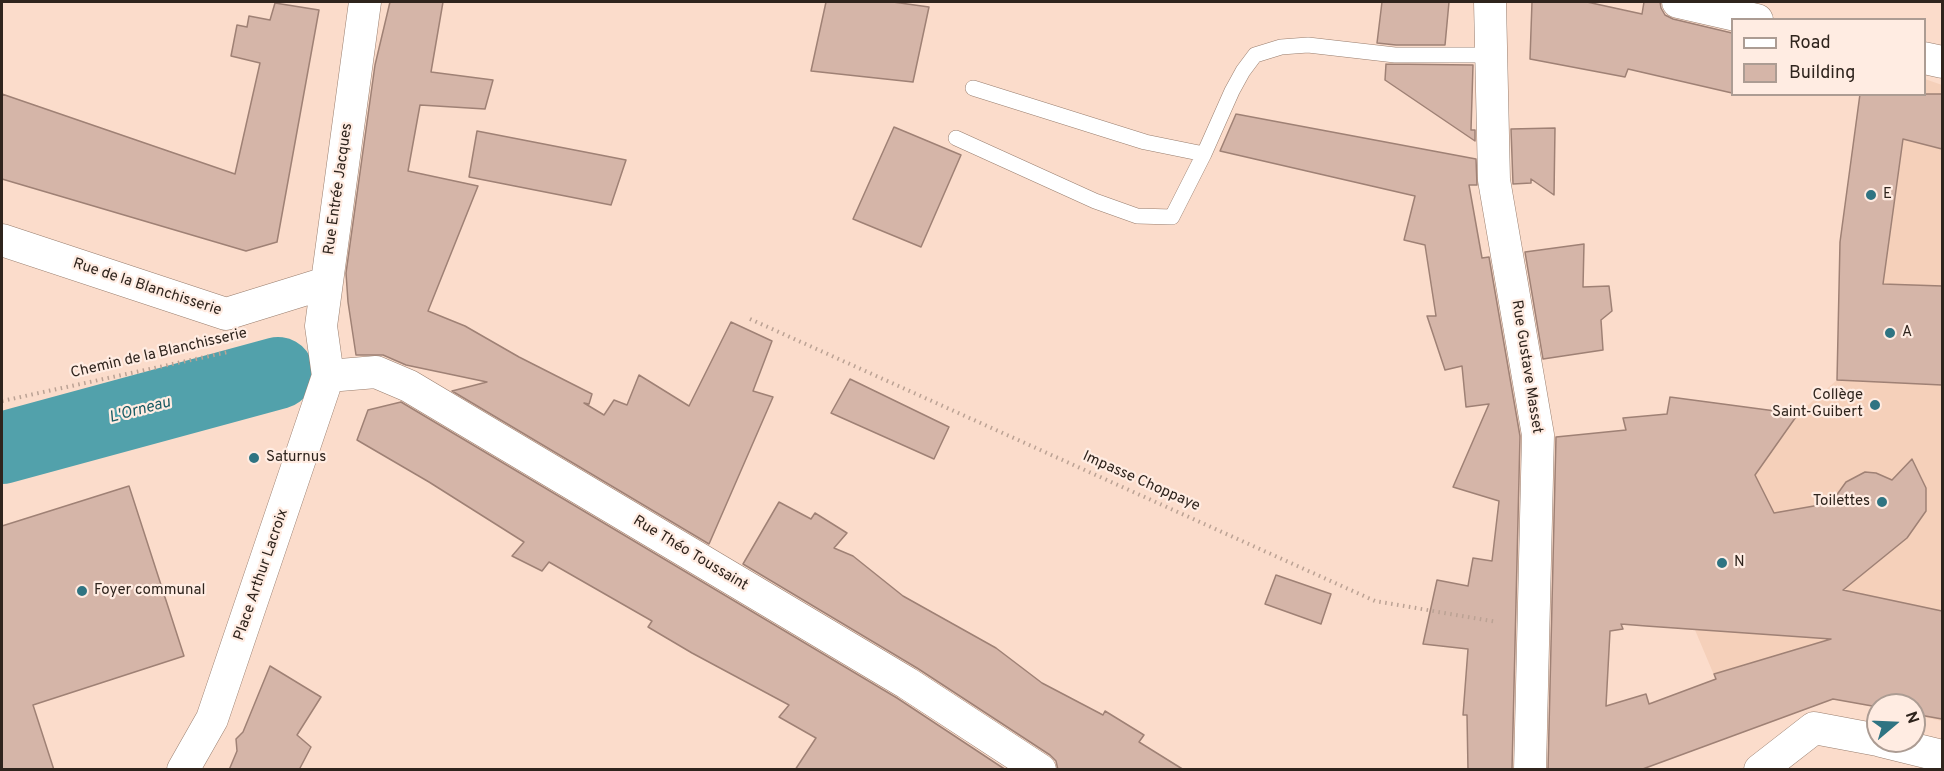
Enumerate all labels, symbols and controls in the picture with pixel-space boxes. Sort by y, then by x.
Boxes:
legend [1731,18,1926,96]
text: Road [1789,32,1831,55]
text: Building [1789,62,1855,85]
street label: Rue Entrée Jacques [321,122,357,256]
place label: E [1883,186,1892,204]
marker: E [1864,188,1878,202]
street label: Rue de la Blanchisserie [70,255,224,321]
street label: Rue Gustave Masset [1507,299,1545,435]
place label: A [1902,324,1912,342]
street label: Chemin de la Blanchisserie [69,325,249,383]
marker: A [1883,326,1897,340]
place label: Collège Saint-Guibert [1772,387,1863,422]
water label: L'Orneau [107,394,173,428]
marker: Collège Saint-Guibert [1868,398,1882,412]
street label: Impasse Choppaye [1079,448,1203,516]
place label: Saturnus [266,449,326,467]
marker: Saturnus [247,451,261,465]
place label: Toilettes [1813,493,1870,511]
marker: Toilettes [1875,495,1889,509]
street label: Place Arthur Lacroix [231,507,293,643]
street label: Rue Théo Toussaint [629,513,751,595]
place label: N [1734,554,1745,572]
marker: N [1715,556,1729,570]
place label: Foyer communal [94,582,205,600]
marker: Foyer communal [75,584,89,598]
north arrow [1866,693,1926,753]
text: N [1900,709,1922,726]

